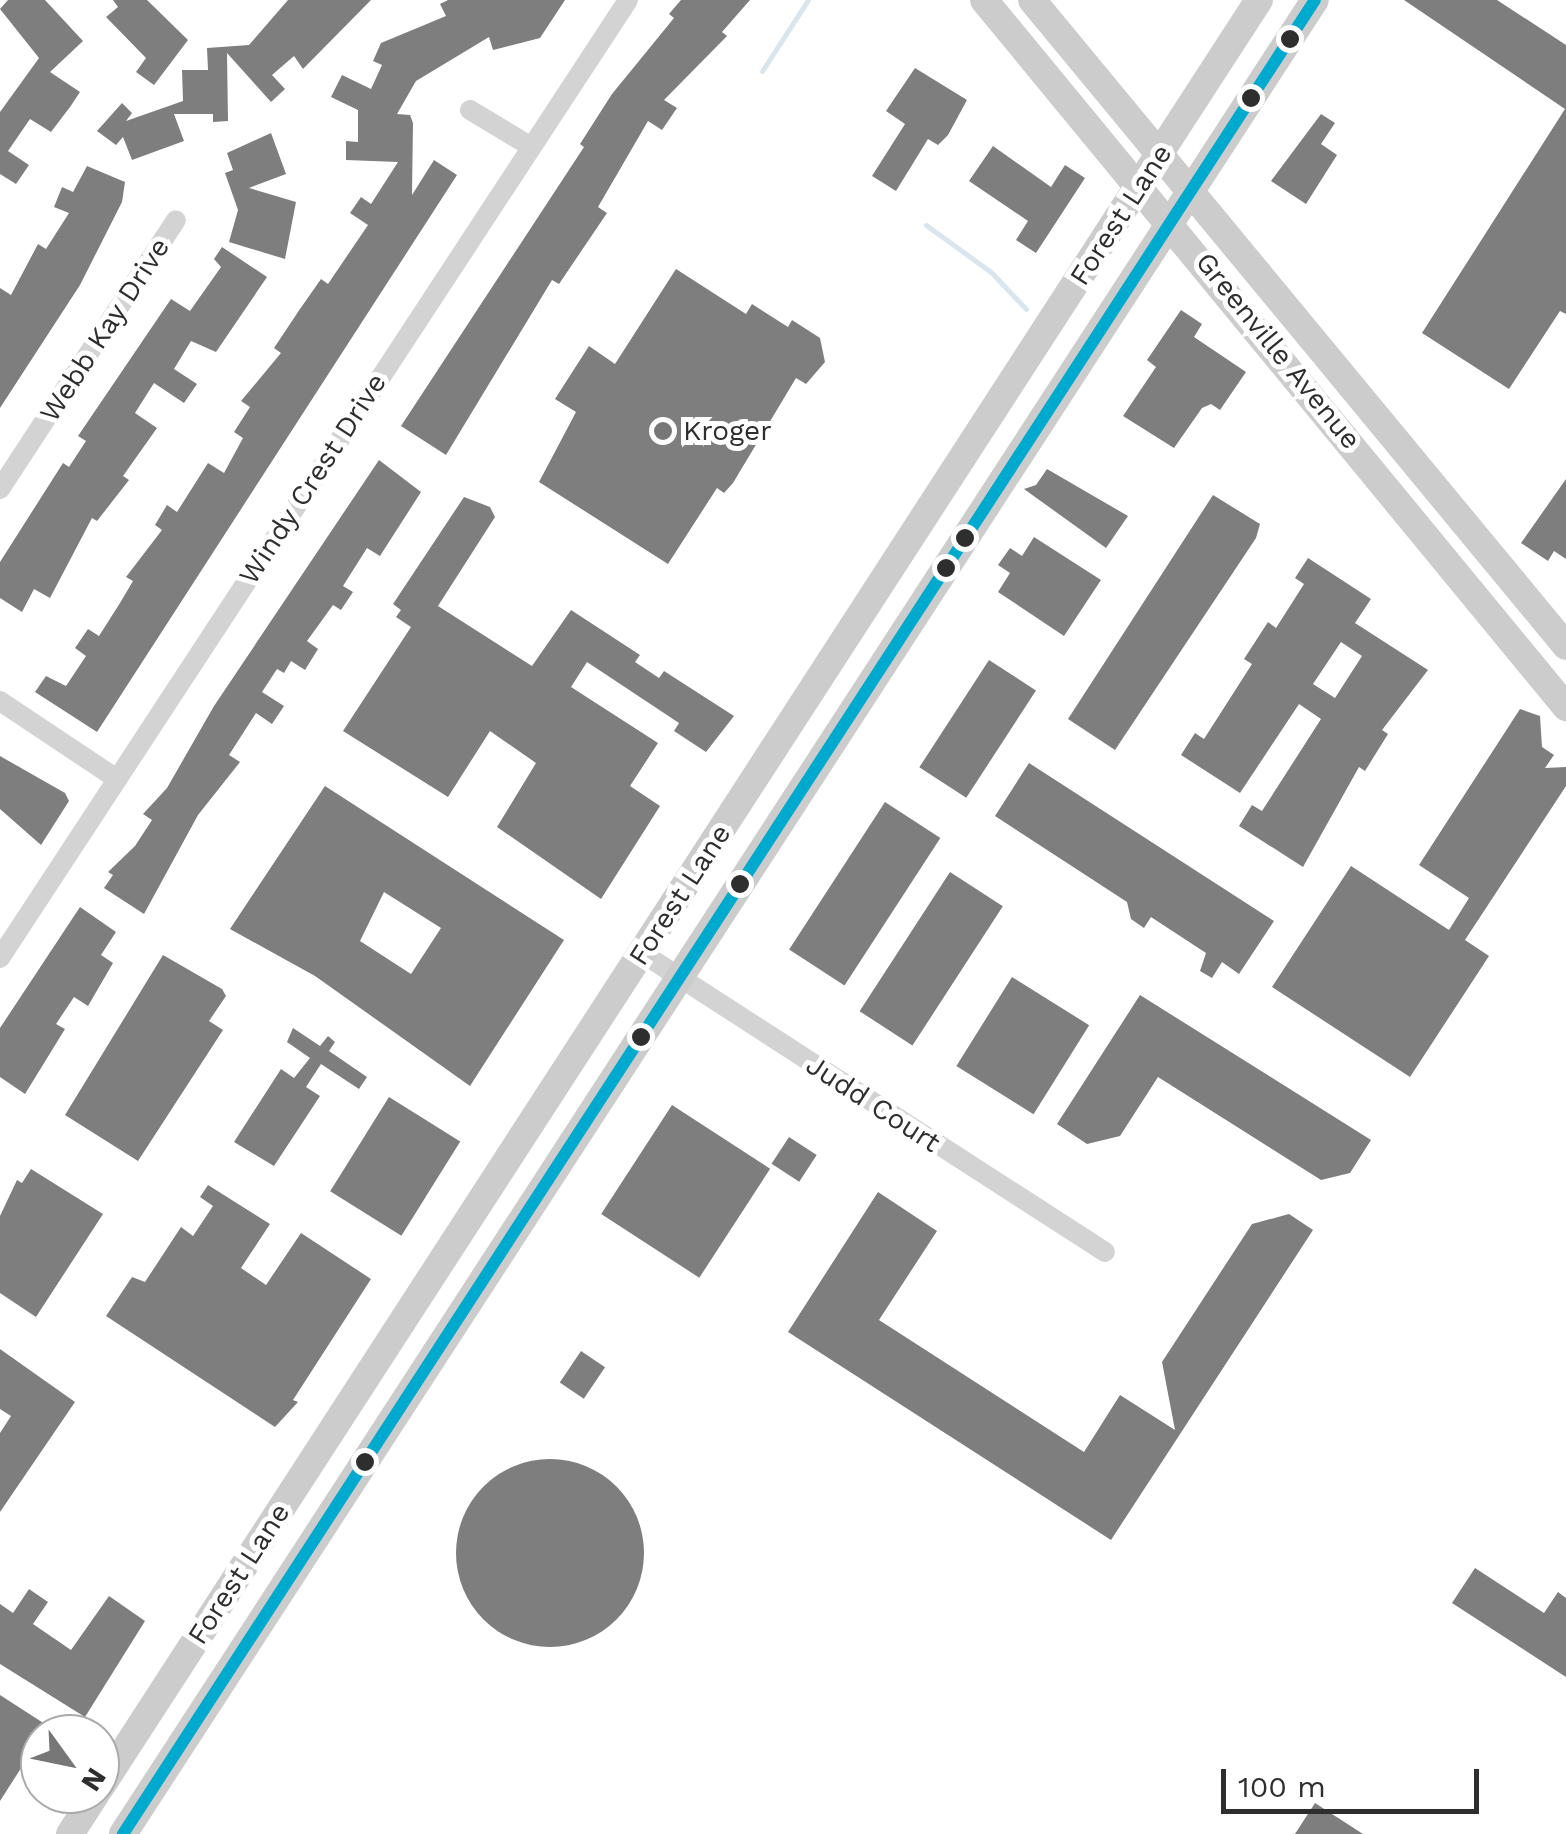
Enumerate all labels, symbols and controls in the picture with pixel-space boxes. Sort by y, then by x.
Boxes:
unlabelled marker [1280,29,1300,49]
unlabelled marker [1241,88,1261,108]
street label: Forest Lane [1063,138,1179,292]
street label: Webb Kay Drive [33,231,177,429]
street label: Greenville Avenue [1188,245,1368,457]
street label: Windy Crest Drive [232,367,394,591]
place label: Kroger [683,414,772,448]
marker: Kroger [652,420,674,442]
unlabelled marker [955,528,975,548]
unlabelled marker [936,558,956,578]
street label: Forest Lane [622,818,738,972]
unlabelled marker [730,874,750,894]
unlabelled marker [631,1027,651,1047]
street label: Judd Court [800,1048,946,1160]
unlabelled marker [355,1452,375,1472]
street label: Forest Lane [181,1497,297,1651]
north arrow [20,1714,120,1814]
scale bar [1226,1749,1484,1811]
text: N [74,1762,113,1797]
text: 100 m [1238,1769,1326,1804]

